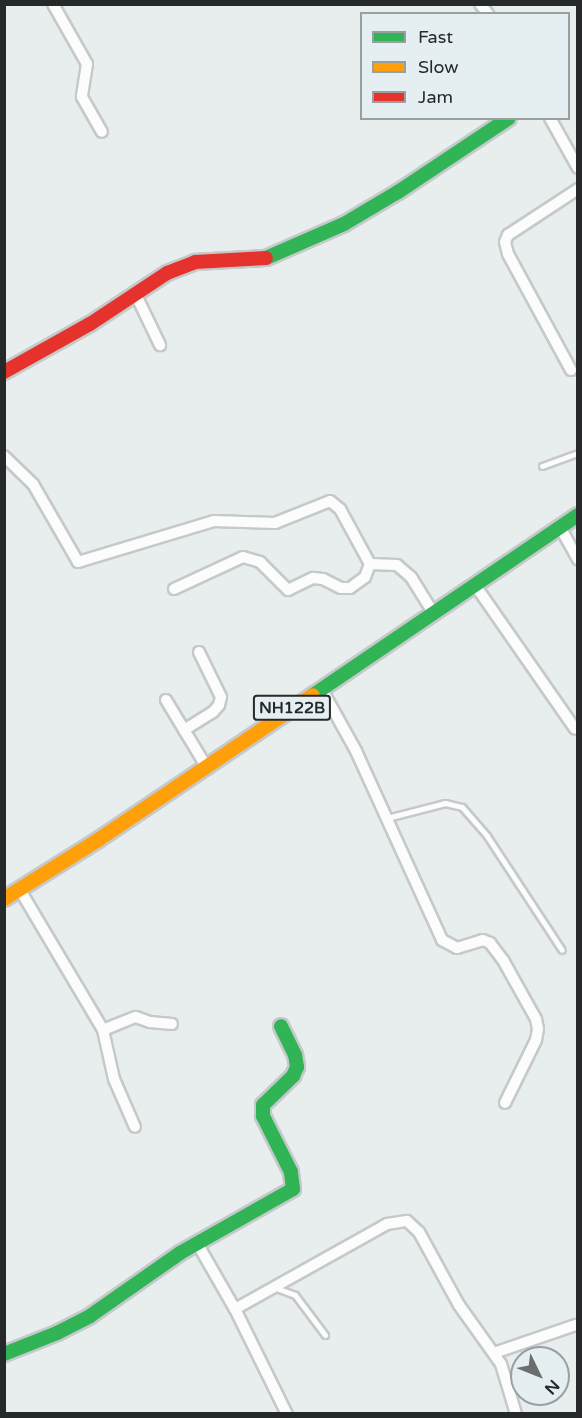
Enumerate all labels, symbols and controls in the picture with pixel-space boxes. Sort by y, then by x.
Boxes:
legend [360,12,570,120]
text: Fast [418,26,453,48]
text: Slow [418,56,459,78]
text: Jam [418,86,453,108]
road number: NH122B [252,695,332,721]
north arrow [510,1346,570,1406]
text: N [540,1375,563,1398]

